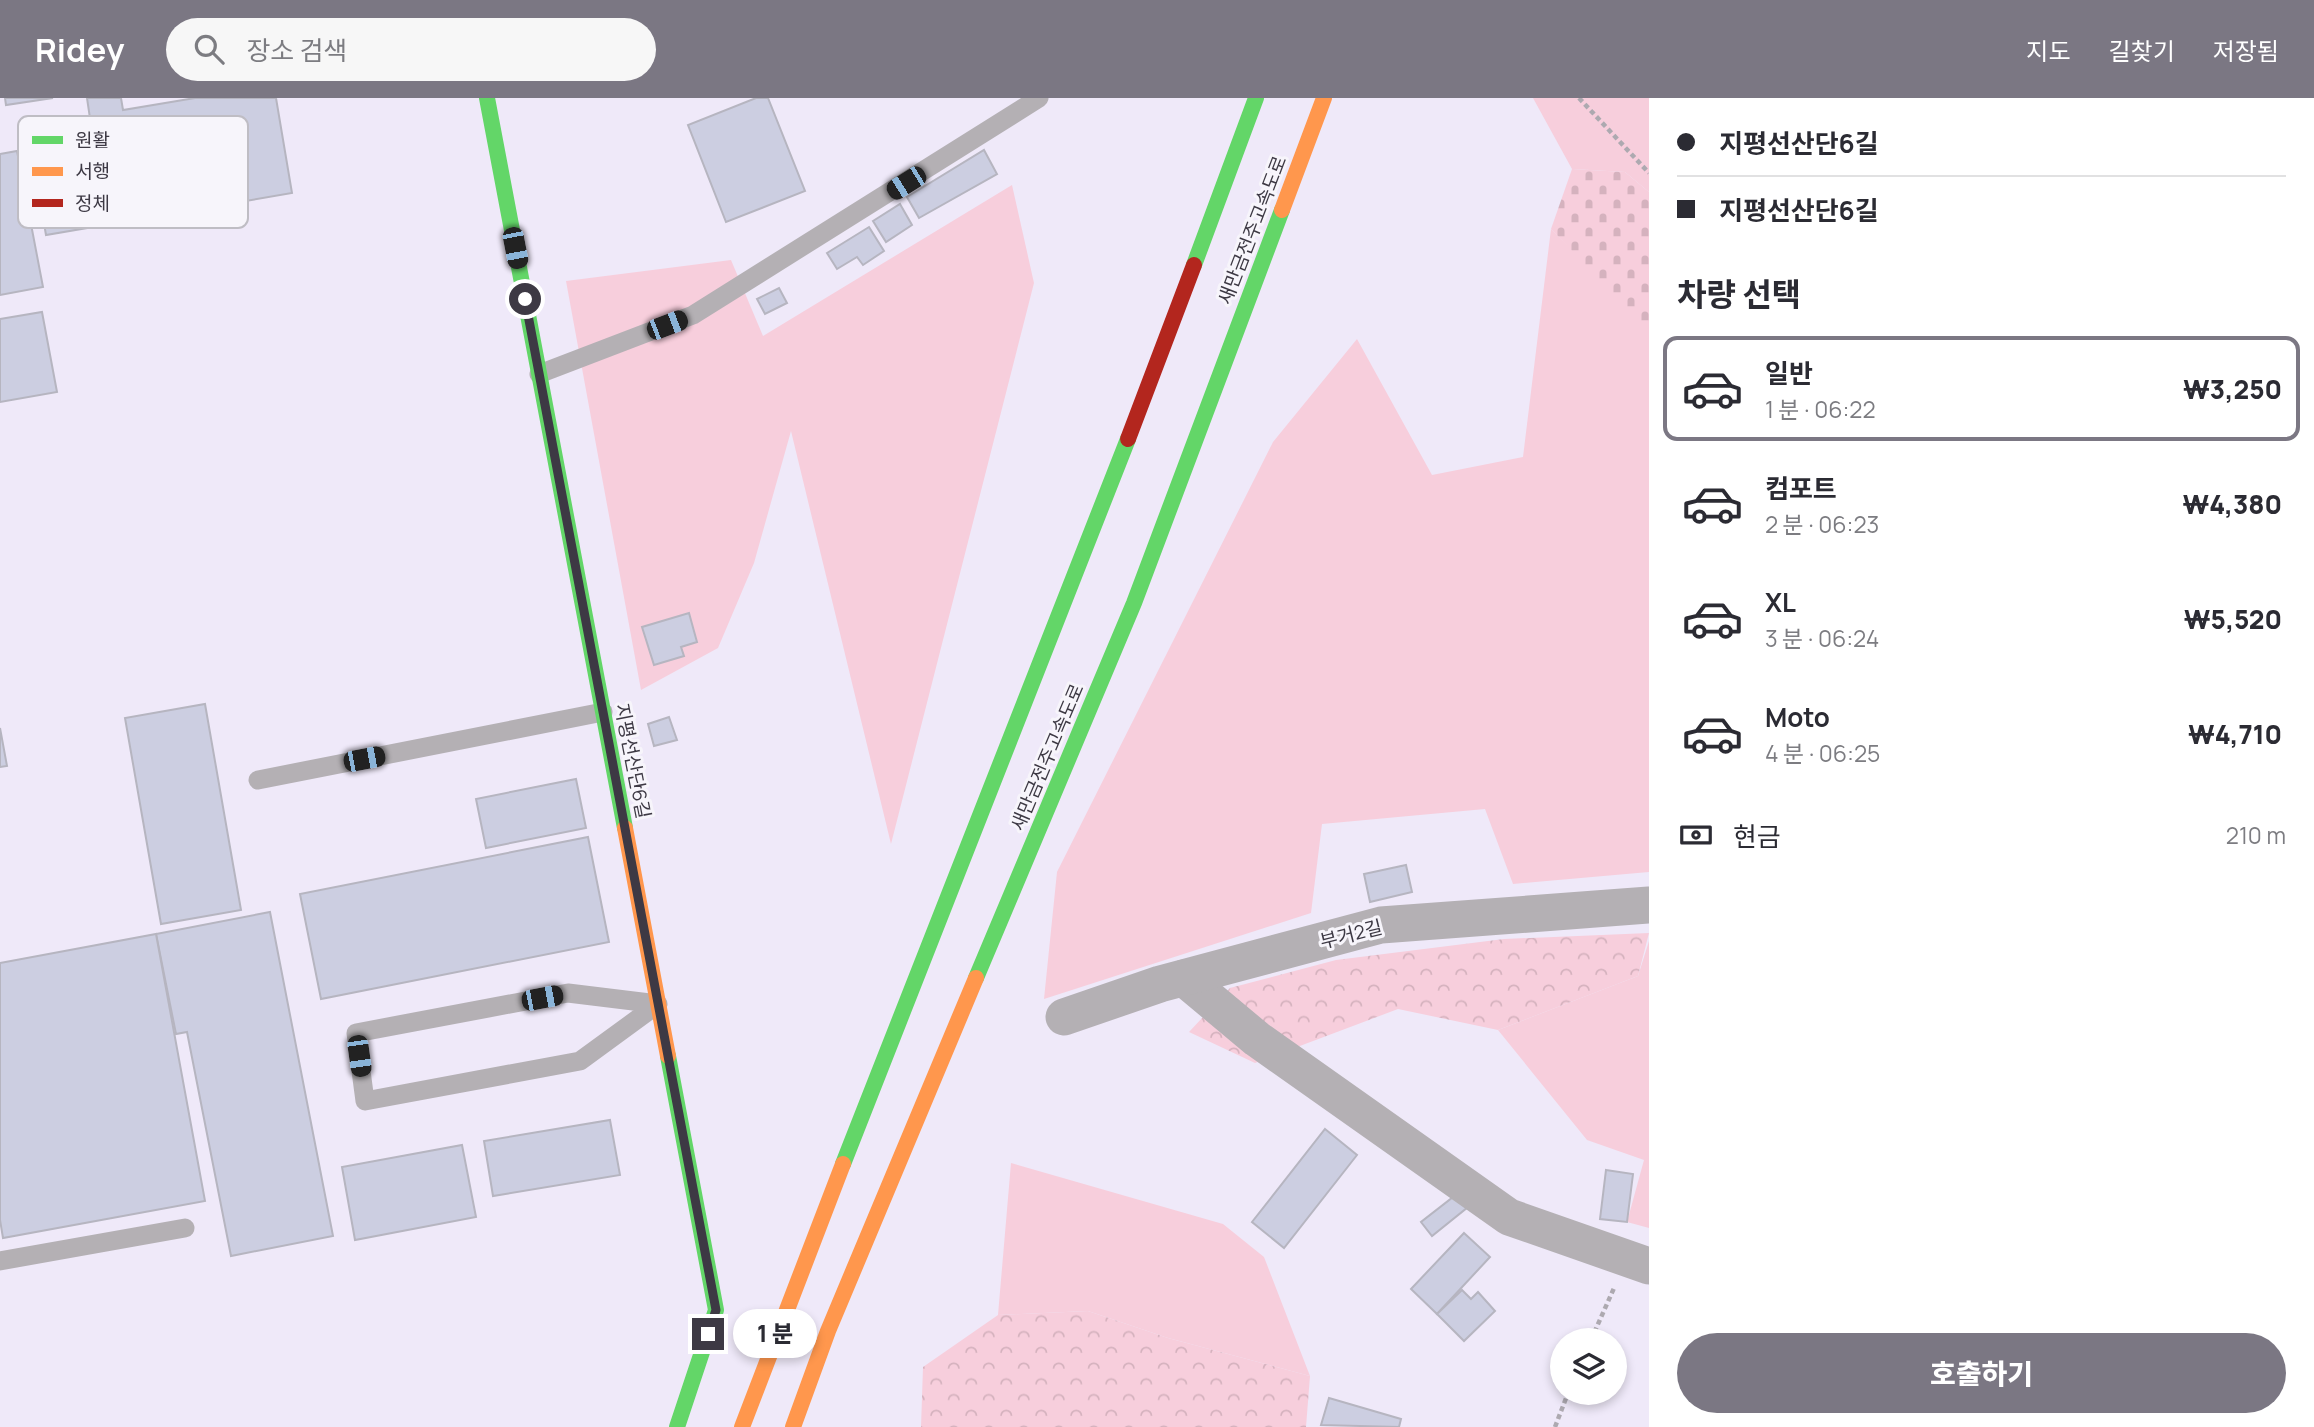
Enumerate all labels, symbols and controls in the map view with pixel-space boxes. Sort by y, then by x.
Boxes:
search box [166,18,656,81]
text: Ridey [35,27,124,72]
icon: search [190,30,228,68]
text: 장소 검색 [246,32,347,68]
text: 지도 [2026,34,2071,67]
text: 길찾기 [2109,34,2175,67]
text: 저장됨 [2213,34,2279,67]
legend [18,116,248,228]
text: 지평선산단6길 [1719,125,1879,161]
text: 원활 [75,127,110,153]
street label: 새만금전주고속도로 [1212,152,1292,308]
text: 서행 [75,158,110,184]
car [883,163,930,203]
text: 정체 [75,190,110,216]
text: 지평선산단6길 [1719,192,1879,228]
car [501,225,530,271]
text: 차량 선택 [1677,272,1801,316]
route start [509,283,541,315]
car [644,308,691,342]
text: 일반 [1765,355,1813,391]
icon: car [1681,357,1744,420]
text: ₩3,250 [2183,371,2282,407]
text: 1 분 · 06:22 [1765,393,1876,425]
text: 컴포트 [1765,470,1837,506]
icon: car [1681,472,1744,535]
text: ₩4,380 [2182,486,2282,522]
text: 2 분 · 06:23 [1765,508,1879,540]
text: XL [1765,584,1796,620]
icon: car [1681,587,1744,650]
text: ₩5,520 [2184,601,2282,637]
text: 3 분 · 06:24 [1765,622,1879,654]
street label: 새만금전주고속도로 [1004,680,1090,834]
text: Moto [1765,699,1830,735]
street label: 지평선산단6길 [609,701,657,821]
icon: car [1681,702,1744,765]
text: ₩4,710 [2188,716,2282,752]
text: 4 분 · 06:25 [1765,737,1880,769]
car [342,745,387,773]
icon: cash [1677,816,1715,854]
text: 현금 [1733,818,1781,854]
text: 210 m [2226,819,2286,851]
street label: 부거2길 [1317,914,1385,954]
car [520,984,565,1012]
car [346,1034,373,1078]
callout: 1 분 [732,1310,816,1358]
text: 1 분 [757,1317,793,1349]
route end [692,1318,724,1350]
map controls [1550,1328,1627,1405]
button: layers [1550,1328,1627,1405]
button: 호출하기 [1677,1333,2286,1413]

